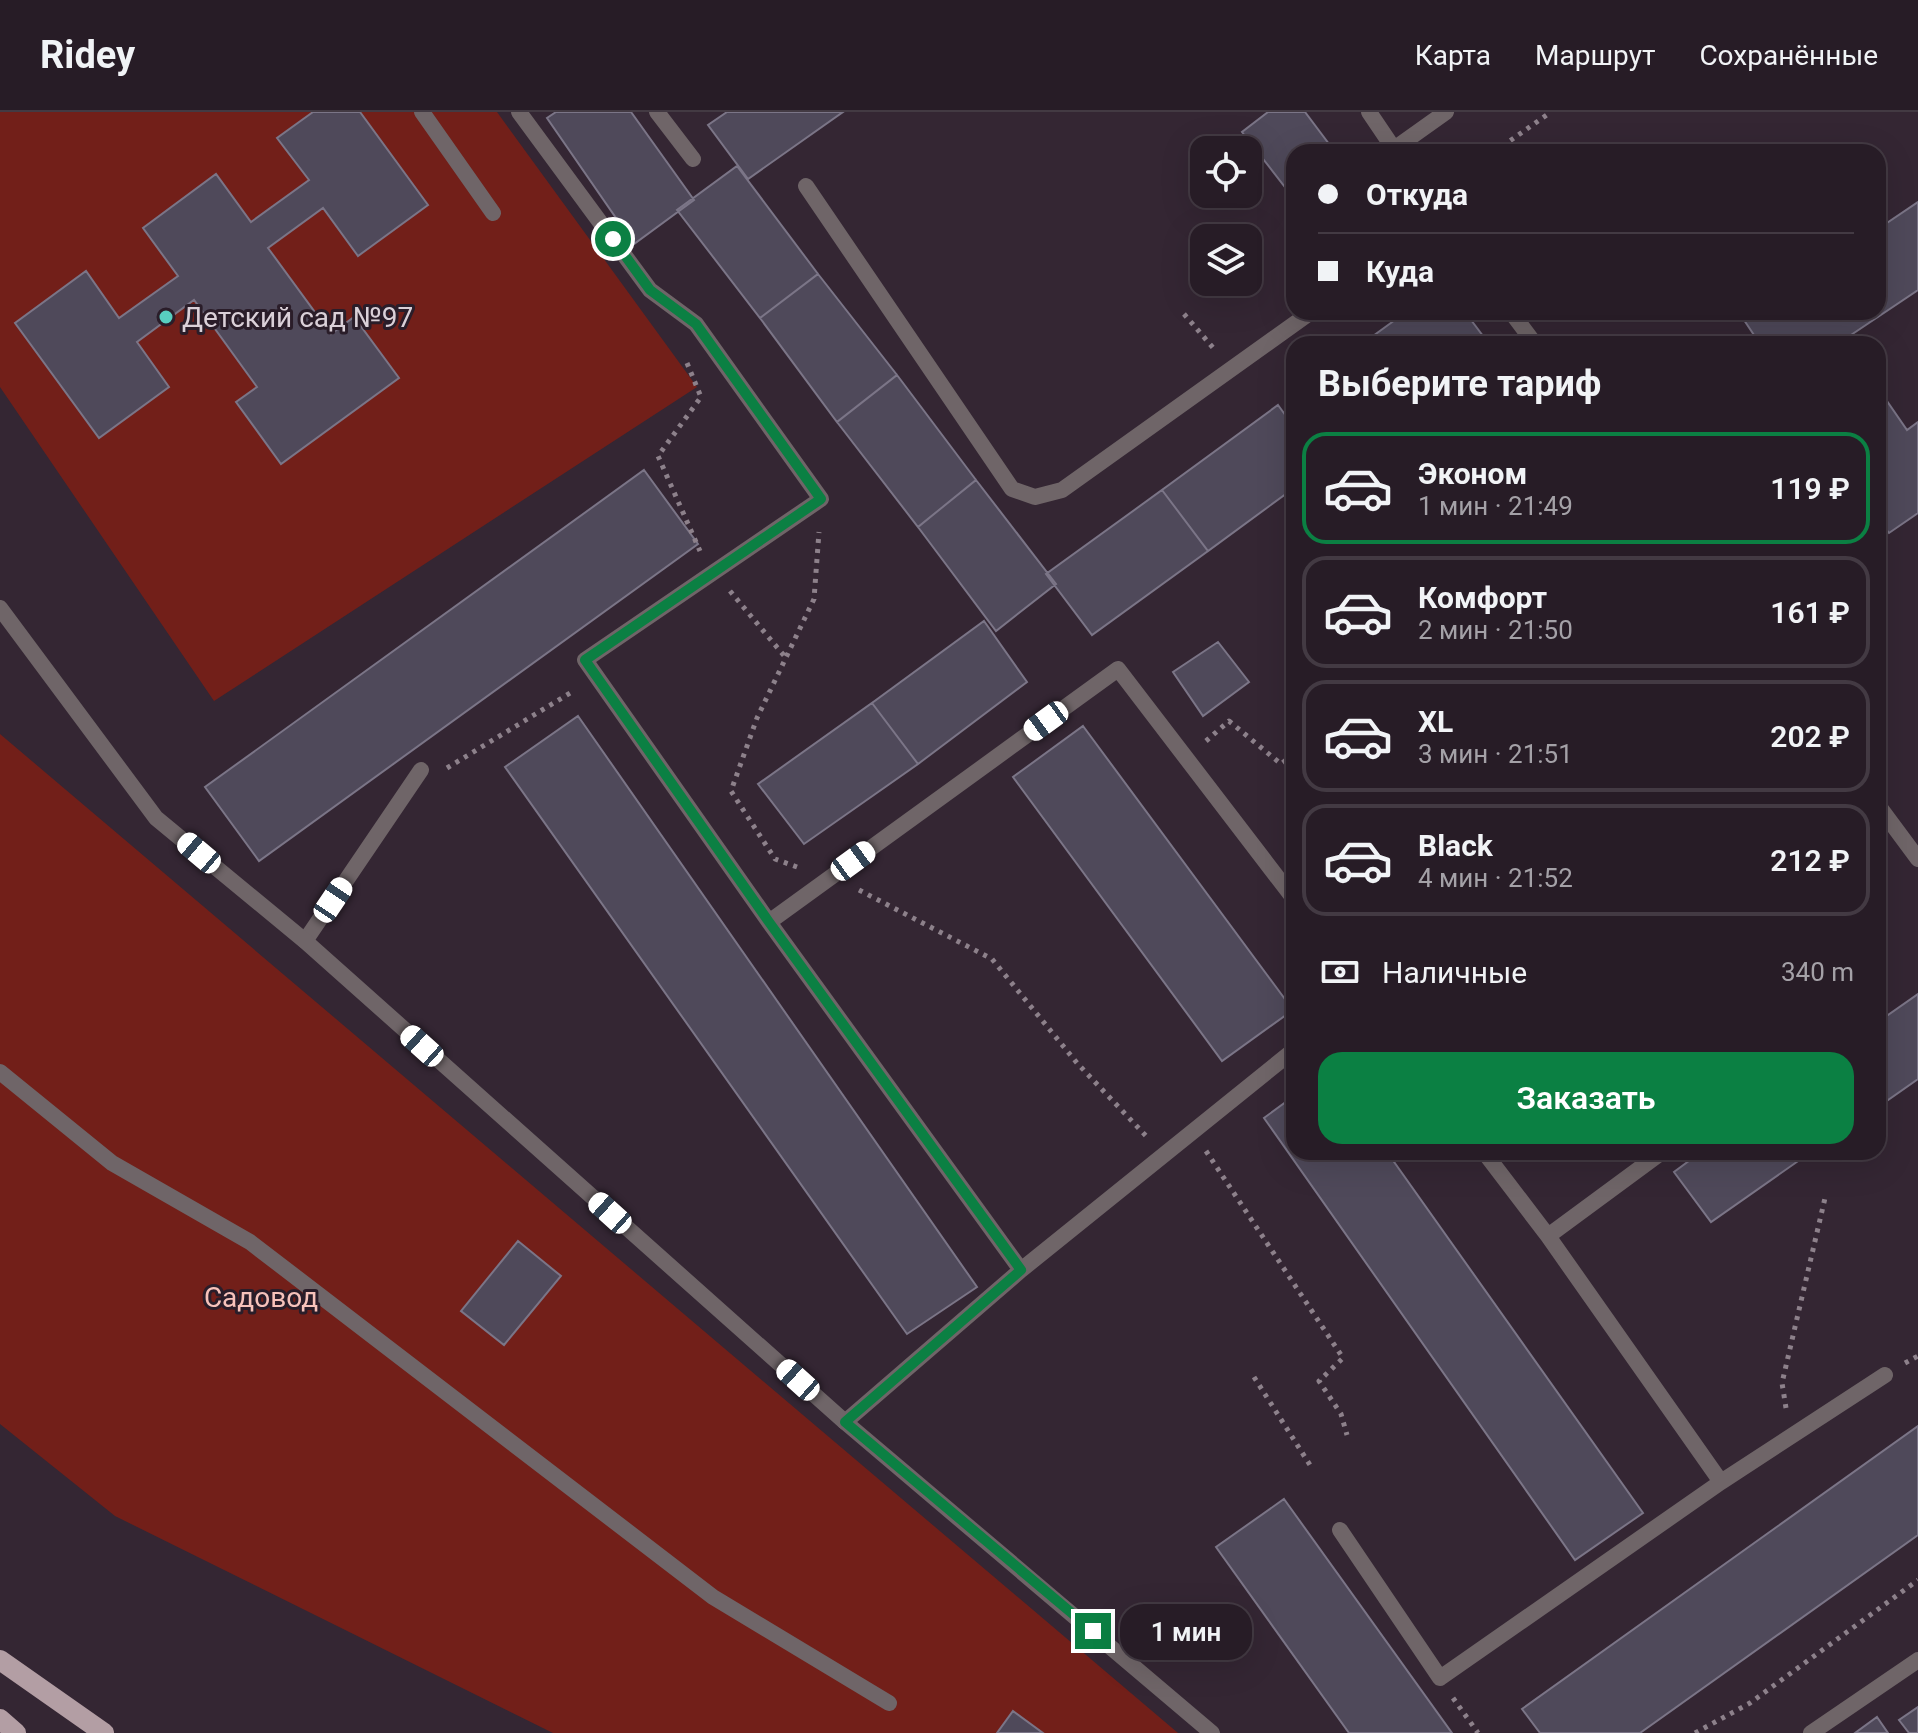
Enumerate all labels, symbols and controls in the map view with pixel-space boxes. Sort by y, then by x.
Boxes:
text: Ridey [40,33,135,77]
text: Карта [1415,39,1491,72]
text: Маршрут [1535,39,1655,72]
text: Сохранённые [1699,39,1878,72]
map controls [1190,136,1262,296]
button: locate [1190,136,1262,208]
text: Откуда [1366,177,1468,212]
route start [595,221,631,257]
button: layers [1190,224,1262,296]
text: Куда [1366,254,1434,289]
place label: Детский сад №97 [182,301,413,334]
marker: Детский сад №97 [157,308,175,326]
text: Выберите тариф [1318,363,1601,405]
icon: car [1322,452,1394,524]
text: Эконом [1418,456,1527,491]
text: 119 ₽ [1770,471,1850,506]
text: 1 мин · 21:49 [1418,491,1573,521]
icon: car [1322,576,1394,648]
text: Комфорт [1418,580,1547,615]
text: 161 ₽ [1770,595,1850,630]
text: 2 мин · 21:50 [1418,615,1573,645]
car [1020,697,1072,745]
icon: car [1322,700,1394,772]
text: XL [1418,704,1453,739]
text: 202 ₽ [1770,719,1850,754]
text: 3 мин · 21:51 [1418,739,1573,769]
icon: car [1322,824,1394,896]
car [173,828,225,878]
text: Black [1418,828,1493,863]
car [827,837,879,885]
text: 212 ₽ [1770,843,1850,878]
text: 4 мин · 21:52 [1418,863,1573,893]
car [310,873,356,927]
icon: cash [1318,950,1362,994]
text: Наличные [1382,955,1527,990]
text: 340 m [1781,957,1854,987]
car [396,1021,448,1071]
button: Заказать [1318,1052,1854,1144]
car [584,1188,636,1238]
park label: Садовод [204,1281,318,1314]
car [772,1355,824,1405]
callout: 1 мин [1121,1603,1253,1659]
route end [1075,1613,1111,1649]
text: 1 мин [1151,1617,1221,1647]

